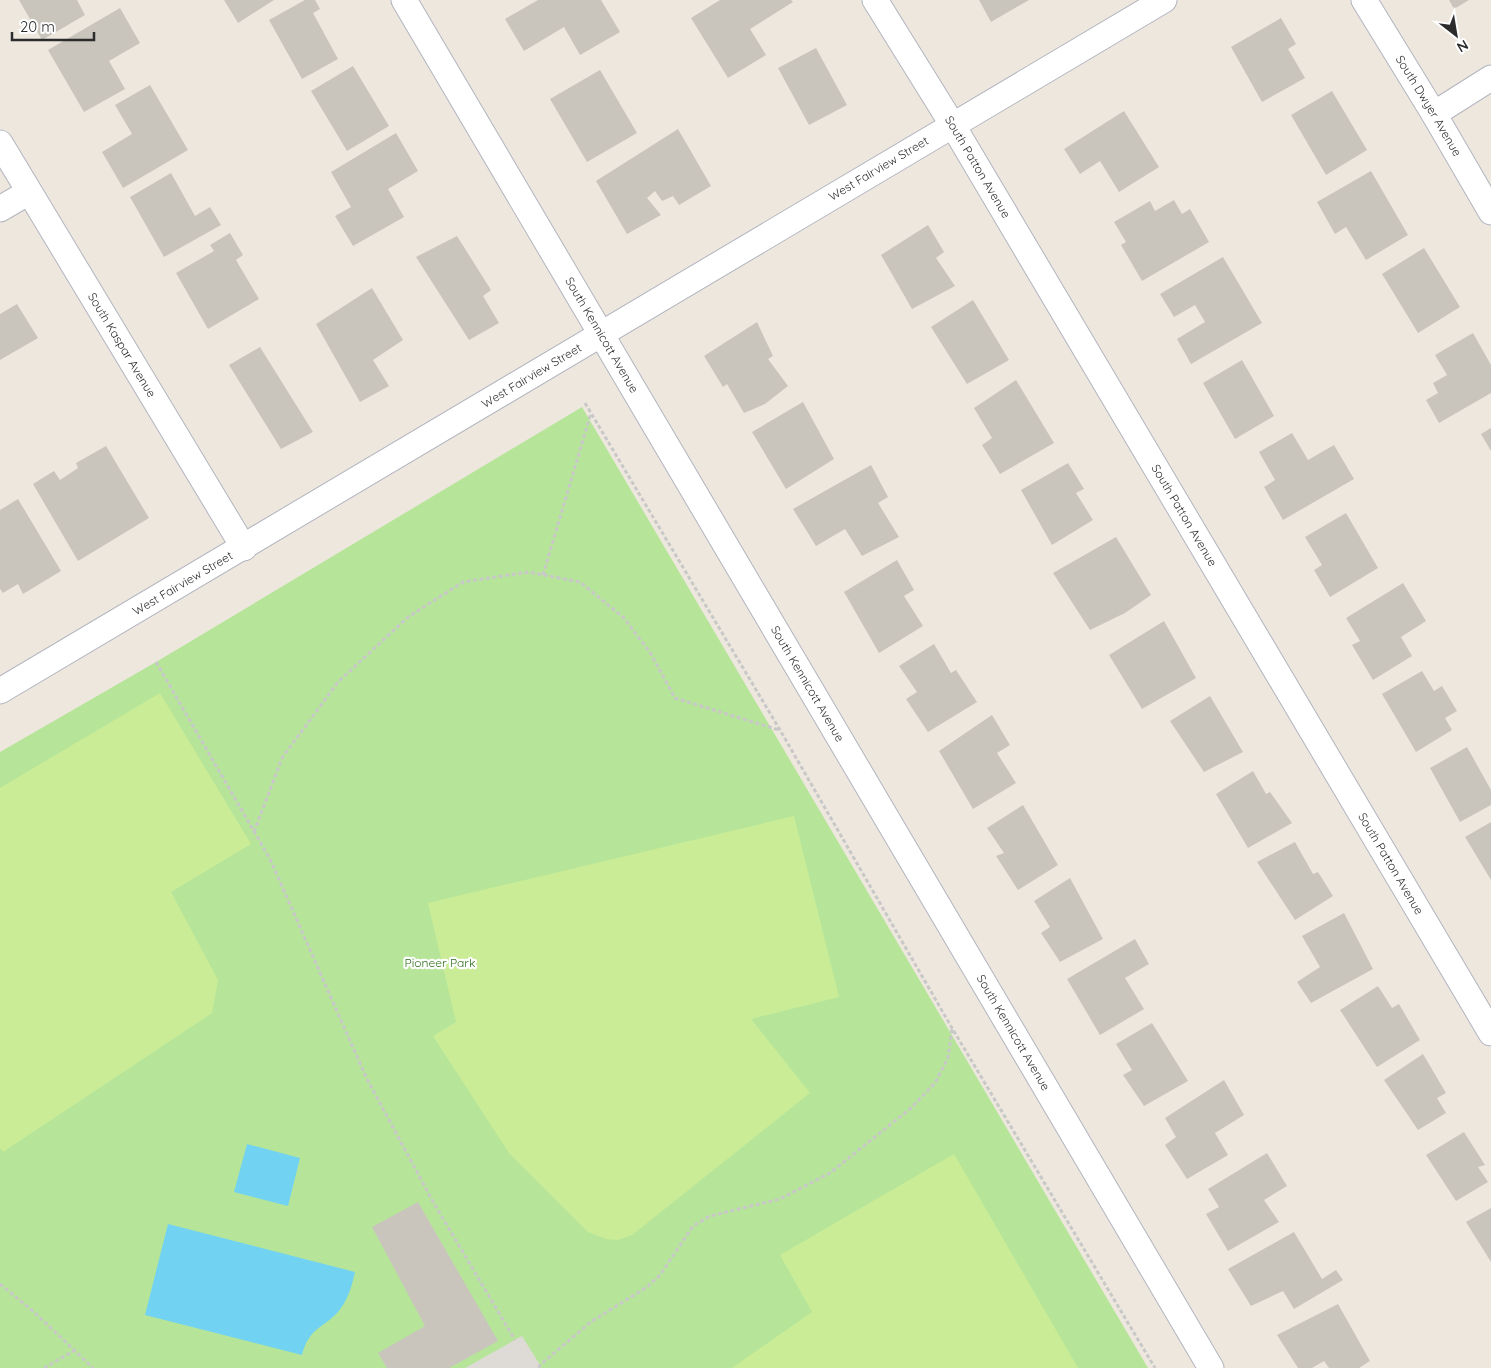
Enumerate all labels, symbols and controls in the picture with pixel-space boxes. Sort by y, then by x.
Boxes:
scale bar [12,10,95,42]
north arrow [1431,10,1481,60]
text: 20 m [20,17,55,36]
text: N [1454,36,1472,57]
street label: South Dwyer Avenue [1393,52,1465,159]
street label: South Patton Avenue [942,113,1014,221]
street label: West Fairview Street [826,133,931,204]
street label: South Kennicott Avenue [562,274,642,396]
street label: South Kaspar Avenue [85,290,160,400]
street label: West Fairview Street [479,340,584,411]
street label: South Patton Avenue [1148,461,1221,569]
street label: West Fairview Street [130,548,235,618]
street label: South Kennicott Avenue [768,623,848,744]
street label: South Patton Avenue [1355,810,1427,917]
park label: Pioneer Park [405,955,475,970]
street label: South Kennicott Avenue [974,972,1054,1093]

